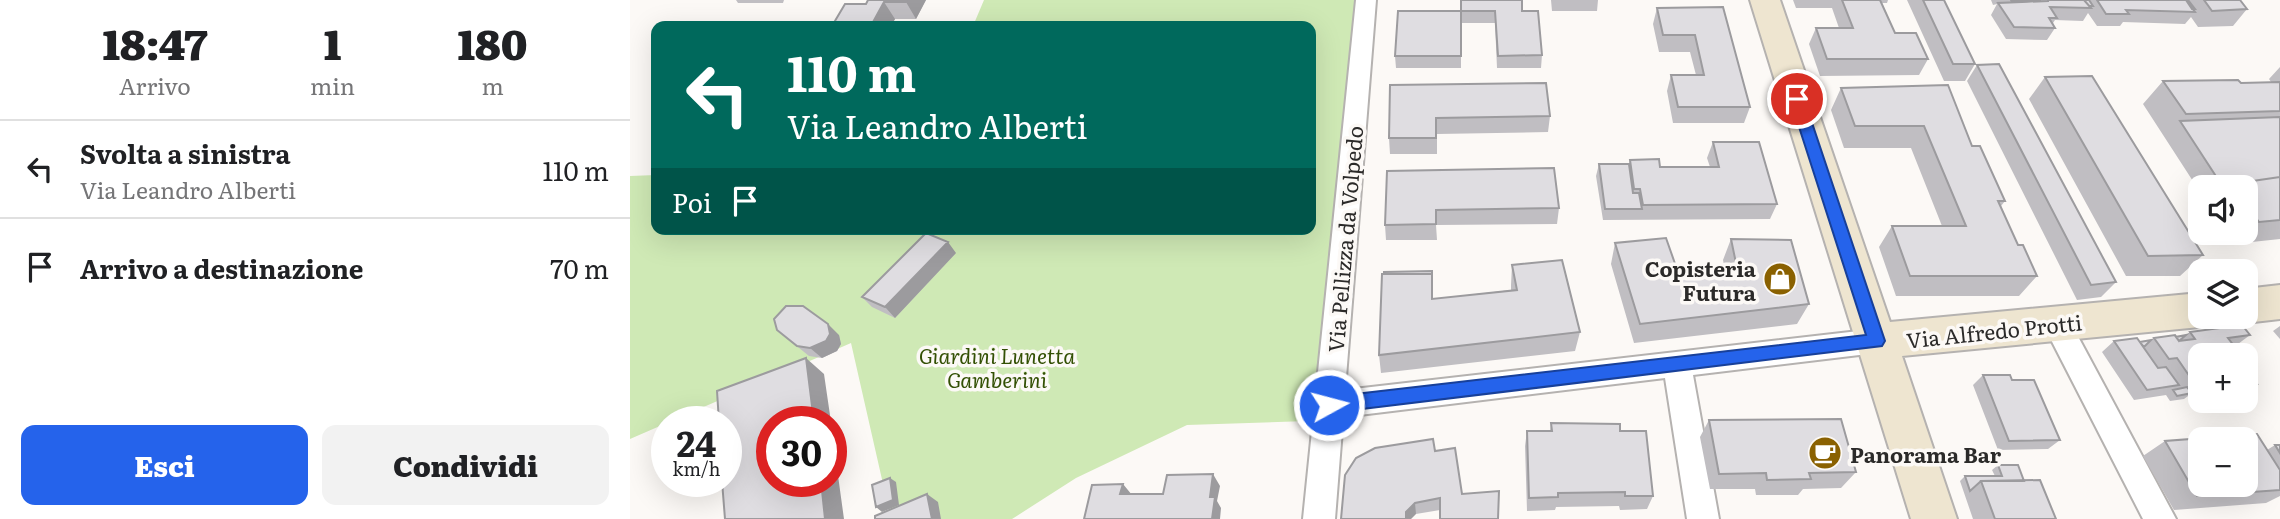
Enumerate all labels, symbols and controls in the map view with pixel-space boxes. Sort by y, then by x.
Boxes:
text: 18:47 [102,11,207,73]
text: 1 [324,11,341,73]
text: 180 [458,11,528,73]
text: 110 m [787,34,916,107]
icon: left [672,49,763,140]
text: Arrivo [119,68,191,102]
text: min [310,68,355,102]
text: m [481,68,504,102]
pin [1767,69,1827,129]
icon: arrive [1778,80,1816,118]
text: Via Leandro Alberti [787,101,1087,149]
street label: Via Pellizza da Volpedo [1319,124,1369,354]
text: Svolta a sinistra [80,133,291,172]
icon: left [21,150,59,188]
text: 110 m [542,150,609,189]
text: Via Leandro Alberti [80,172,296,206]
map controls [2188,175,2258,497]
button: sound [2188,175,2258,245]
text: Poi [672,182,712,221]
icon: arrive [726,182,764,220]
icon: arrive [21,248,59,286]
text: Arrivo a destinazione [80,248,364,287]
text: 70 m [550,248,609,287]
place label: Copisteria Futura [1645,252,1757,307]
button: layers [2188,259,2258,329]
shop icon: Copisteria Futura [1761,260,1799,298]
street label: Via Alfredo Protti [1905,305,2083,355]
park label: Giardini Lunetta Gamberini [919,339,1075,394]
button: + [2188,343,2258,413]
position arrow [1292,368,1366,442]
speed limit sign: 30 [756,406,847,497]
text: 24 [677,416,716,468]
button: Esci [21,425,308,505]
button: Condividi [322,425,609,505]
button: − [2188,427,2258,497]
cafe icon: Panorama Bar [1806,434,1844,472]
place label: Panorama Bar [1850,438,2002,469]
text: km/h [673,455,720,482]

